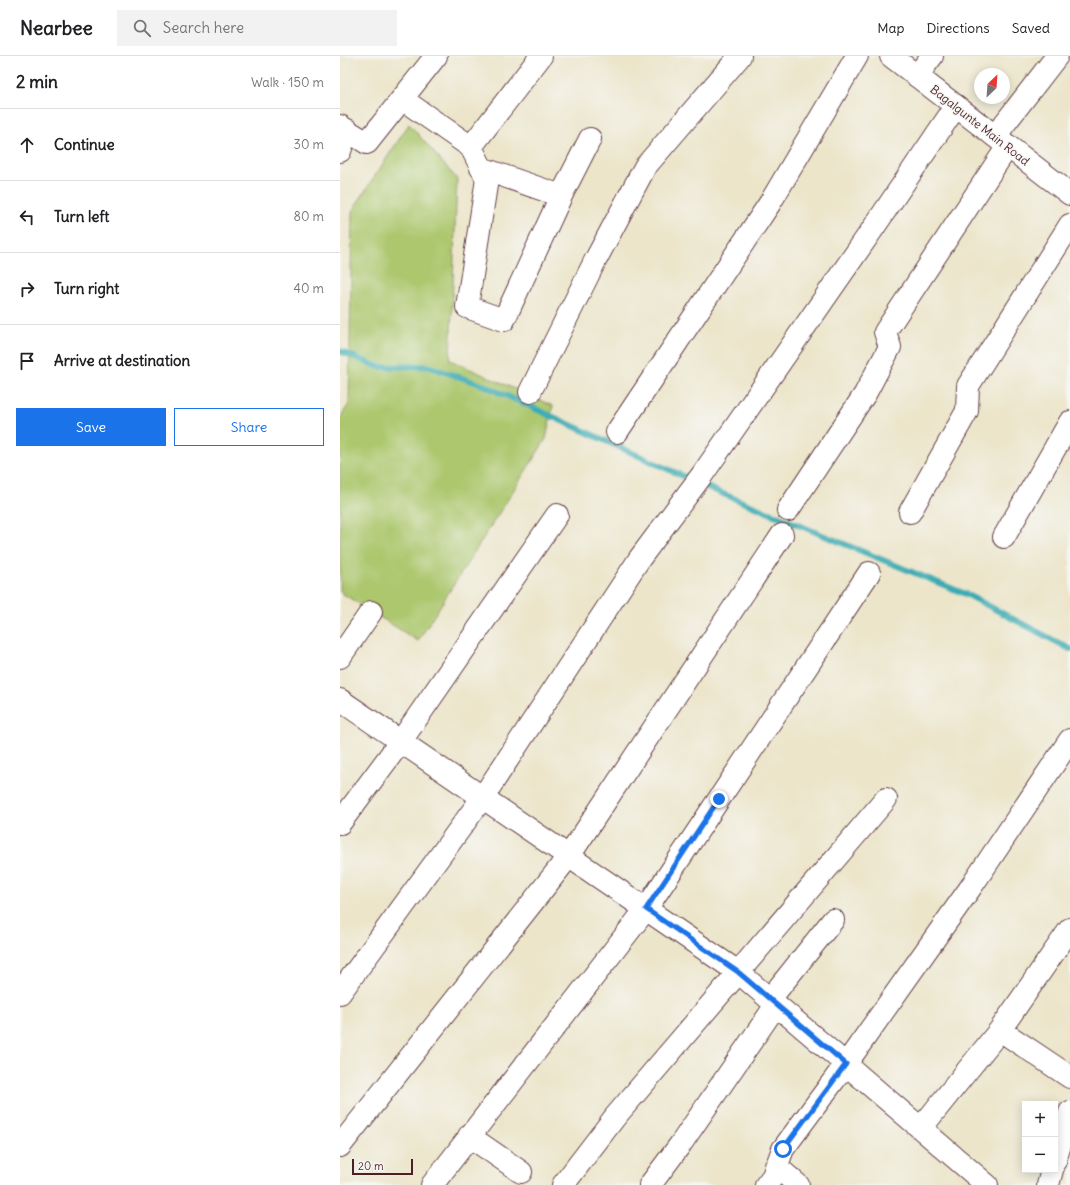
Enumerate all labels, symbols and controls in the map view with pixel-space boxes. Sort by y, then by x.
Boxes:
search box [117,10,397,46]
text: Nearbee [20,16,93,40]
icon: search [131,17,153,39]
text: Search here [163,18,244,37]
text: Map [877,19,904,37]
text: Directions [926,19,990,37]
text: Saved [1012,19,1050,37]
north arrow [974,68,1010,104]
text: 2 min [16,71,58,93]
text: Walk · 150 m [251,74,324,91]
street label: Bagalgunte Main Road [927,82,1033,168]
icon: ahead [16,134,38,156]
text: Continue [54,135,115,154]
text: 30 m [294,136,324,153]
icon: left [16,206,38,228]
text: Turn left [54,207,109,226]
text: 80 m [293,208,324,225]
icon: right [16,278,38,300]
text: Turn right [54,279,119,298]
text: 40 m [293,280,324,297]
icon: arrive [16,350,38,372]
text: Arrive at destination [54,351,190,370]
button: Save [16,408,166,446]
button: Share [174,408,324,446]
route end [710,790,728,808]
map controls [1022,1101,1058,1173]
button: + [1022,1101,1058,1137]
button: − [1022,1137,1058,1173]
route start [774,1140,792,1158]
scale bar [352,1157,413,1176]
text: 20 m [358,1159,384,1173]

